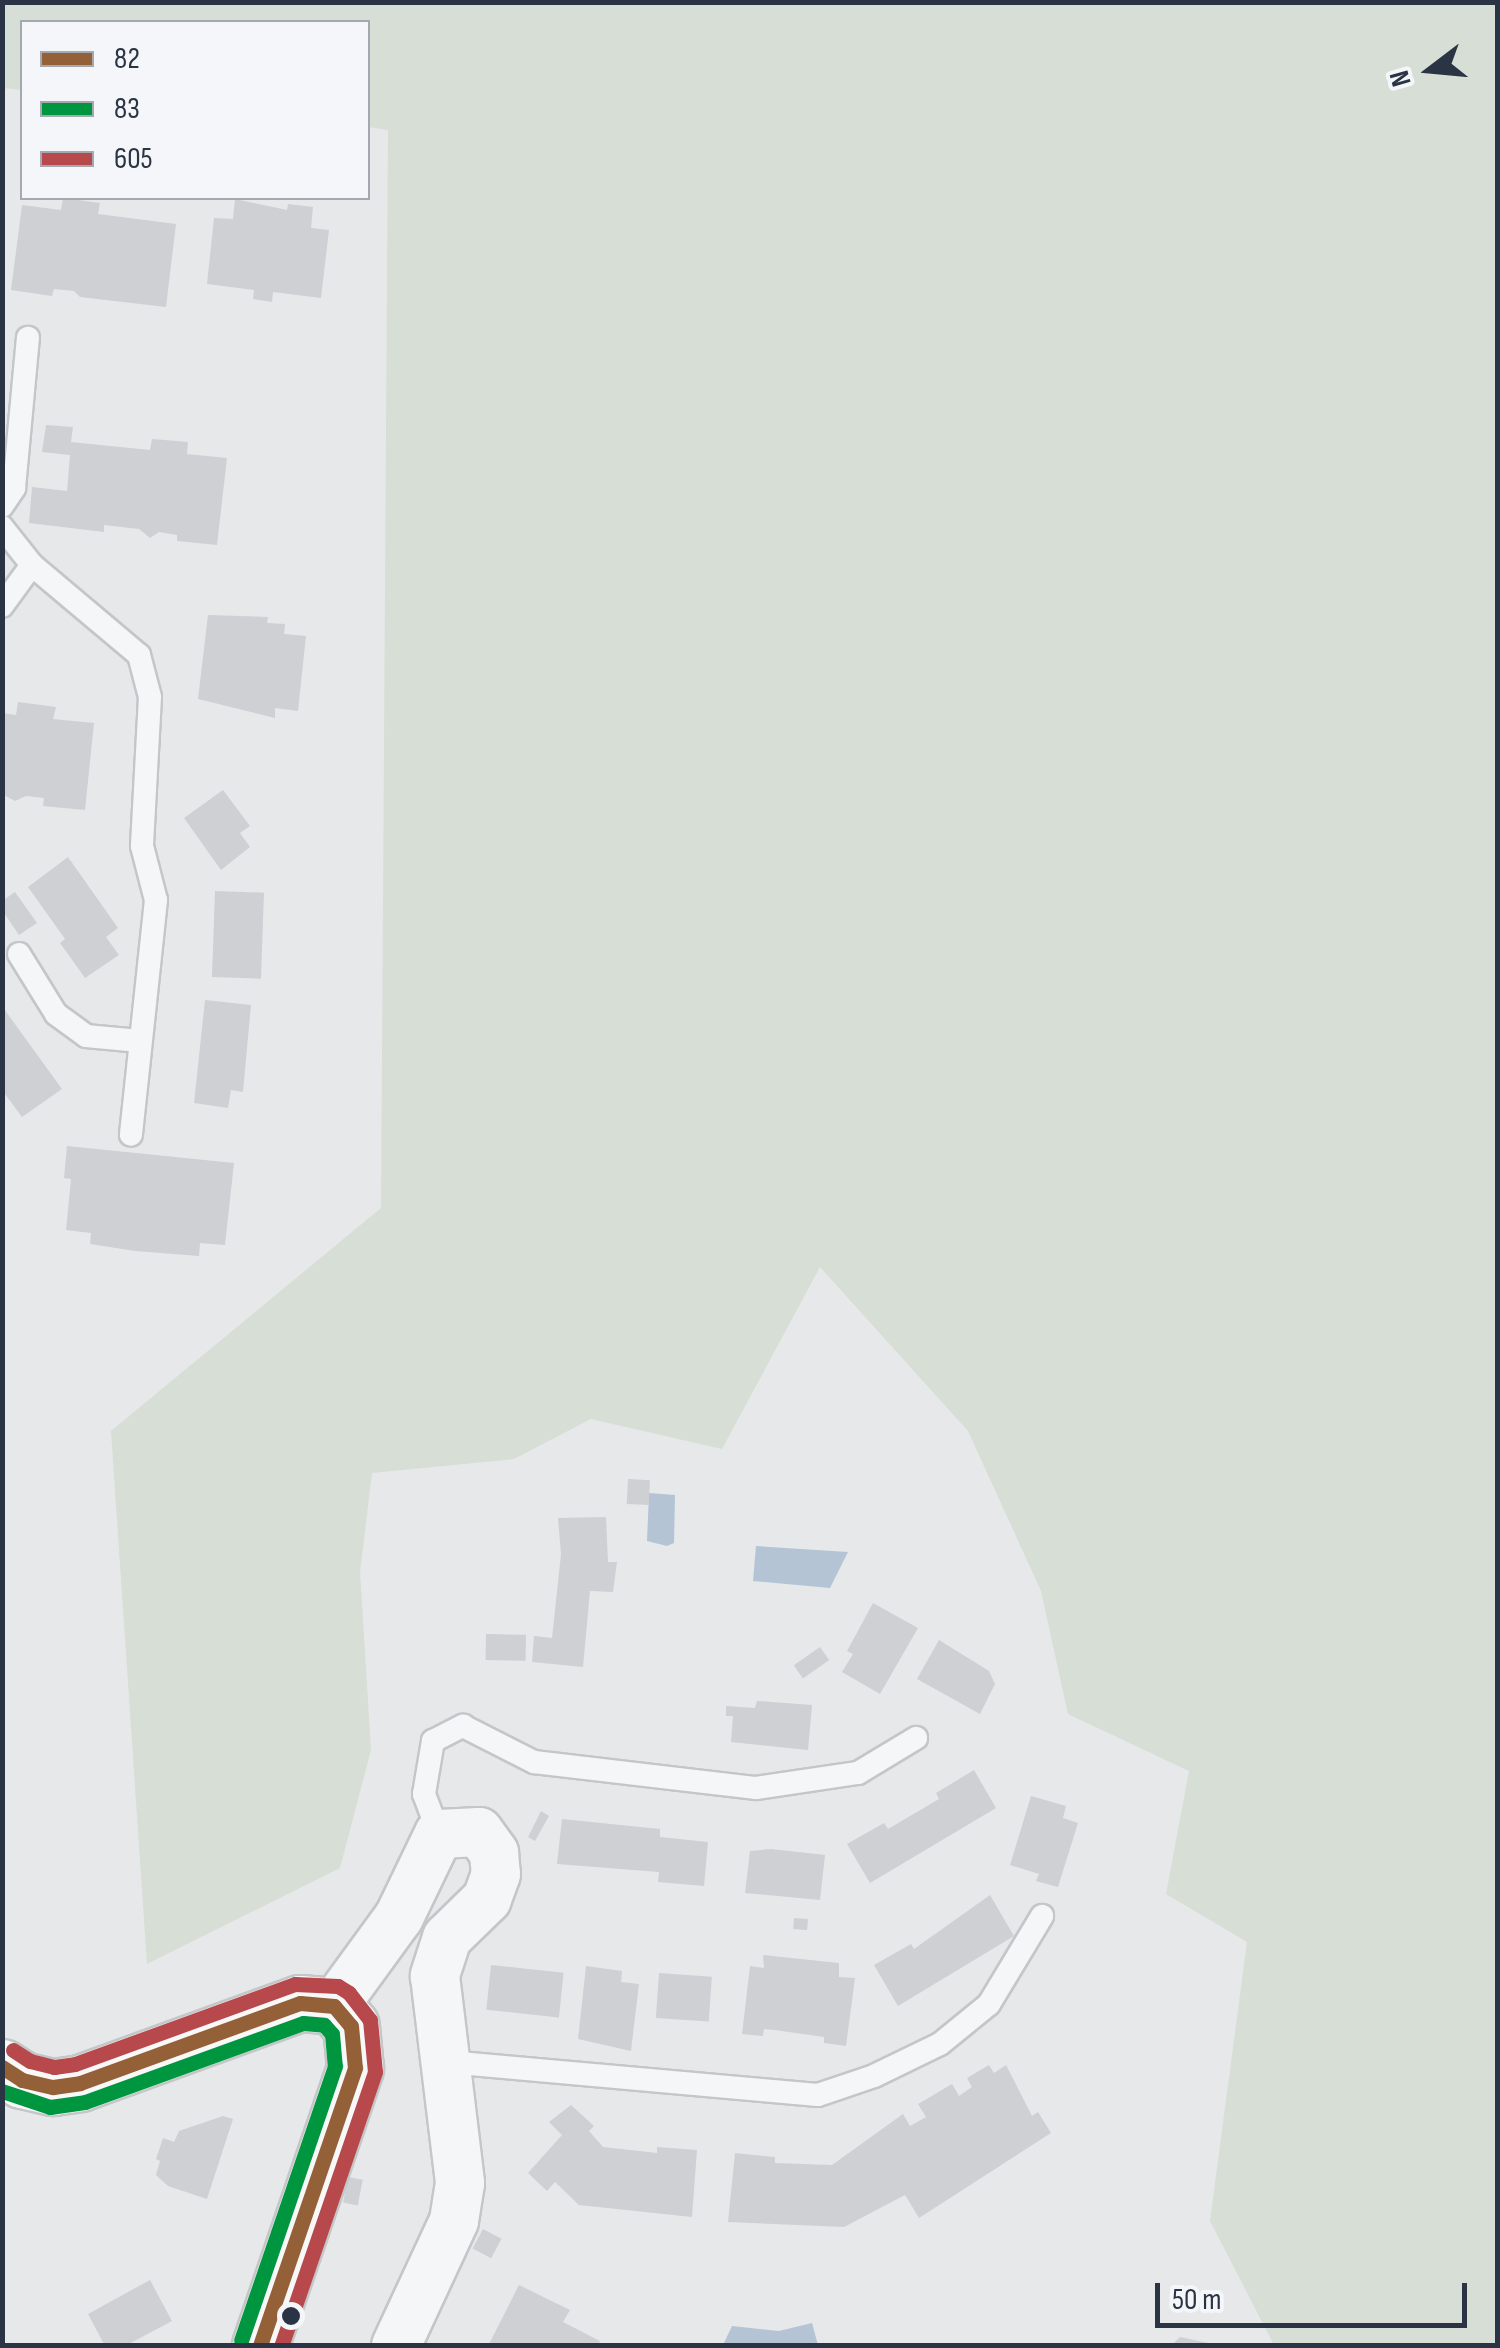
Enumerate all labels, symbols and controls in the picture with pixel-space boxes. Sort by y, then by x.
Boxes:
legend [20,20,370,200]
north arrow [1380,20,1480,120]
text: 82 [114,41,140,77]
text: N [1383,67,1419,90]
text: 83 [114,91,140,127]
text: 605 [114,141,153,177]
scale bar [1160,2263,1472,2325]
text: 50 m [1172,2282,1221,2318]
unlabelled marker [281,2306,301,2326]

